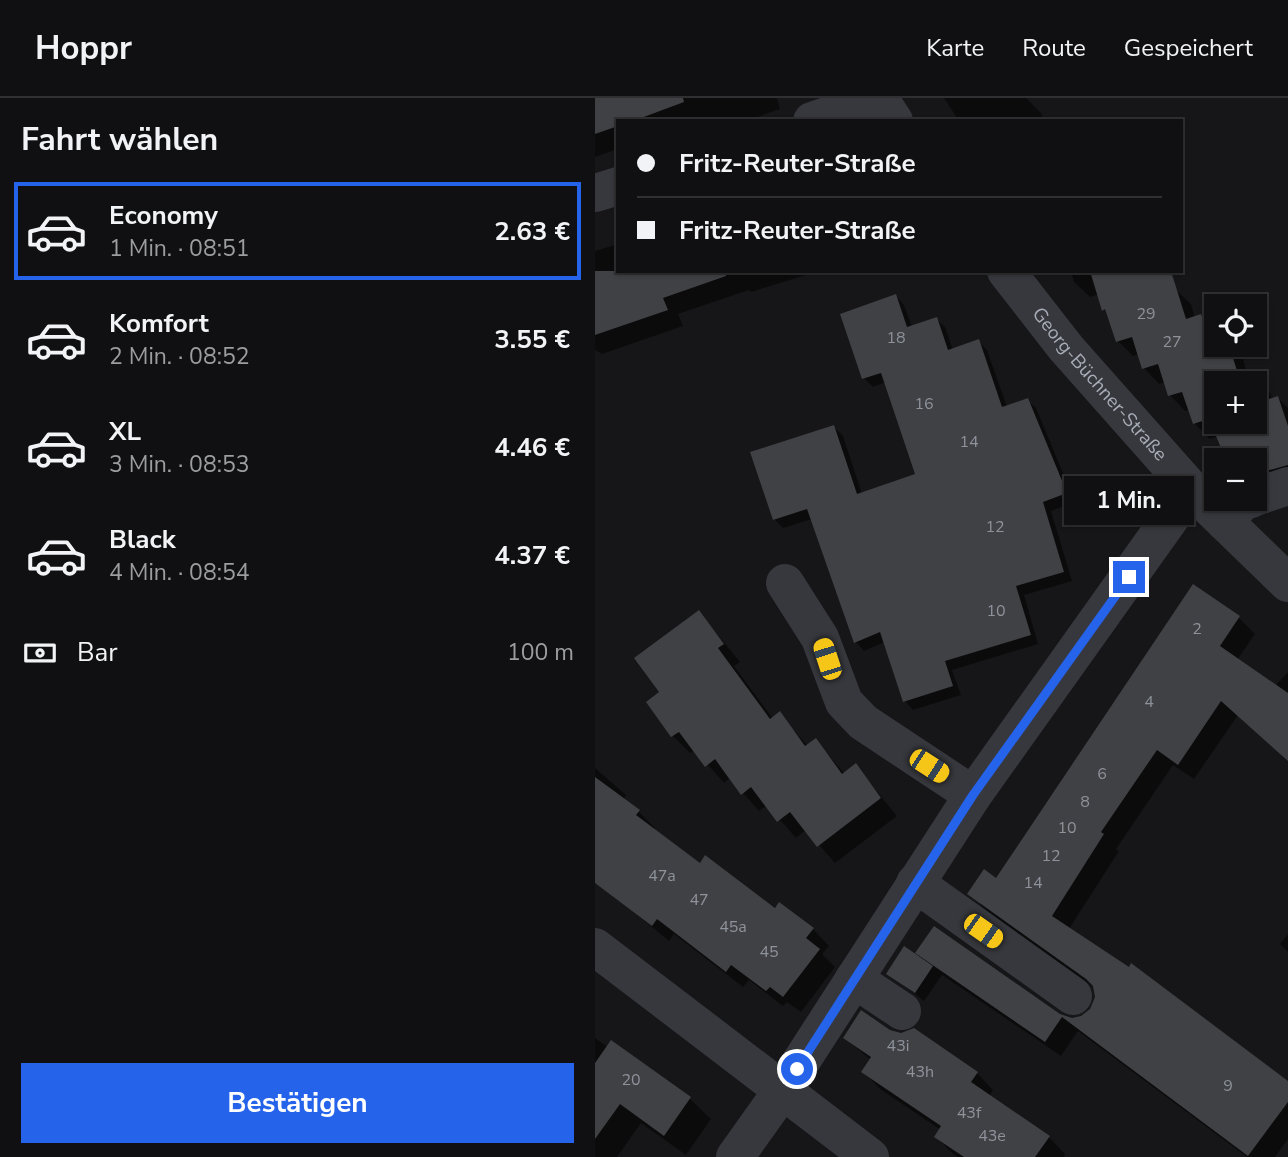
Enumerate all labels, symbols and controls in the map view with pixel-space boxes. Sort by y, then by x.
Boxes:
text: Hoppr [35,26,132,71]
text: Karte [926,32,984,64]
text: Route [1022,32,1086,64]
text: Gespeichert [1124,32,1253,64]
text: Fahrt wählen [21,118,218,161]
text: Fritz-Reuter-Straße [679,146,916,181]
text: Economy [109,198,218,233]
icon: car [25,200,88,263]
text: Fritz-Reuter-Straße [679,213,916,248]
text: 2.63 € [494,214,570,249]
text: 1 Min. · 08:51 [109,233,250,264]
map controls [1204,294,1267,511]
button: locate [1204,294,1267,357]
street label: Georg-Büchner-Straße [1026,302,1173,467]
house number: 29 [1136,303,1156,325]
text: Komfort [109,306,209,341]
icon: car [25,308,88,371]
text: 3.55 € [494,322,570,357]
house number: 18 [886,327,906,349]
house number: 27 [1162,331,1182,353]
text: 2 Min. · 08:52 [109,341,250,372]
button: + [1204,371,1267,434]
house number: 16 [914,393,934,415]
text: XL [109,414,141,449]
icon: car [25,416,88,479]
text: 4.46 € [494,430,570,465]
house number: 14 [959,431,979,453]
button: − [1204,448,1267,511]
text: 3 Min. · 08:53 [109,449,250,480]
callout: 1 Min. [1064,476,1194,524]
text: 1 Min. [1097,485,1162,516]
house number: 12 [985,516,1005,538]
text: Black [109,522,176,557]
icon: car [25,524,88,587]
text: 4.37 € [494,538,570,573]
text: 4 Min. · 08:54 [109,557,250,588]
route end [1113,561,1145,593]
house number: 10 [986,600,1006,622]
house number: 2 [1192,618,1202,640]
icon: cash [21,634,59,672]
text: Bar [77,635,118,670]
car [811,636,844,682]
text: 100 m [507,637,574,668]
house number: 4 [1144,691,1154,713]
car [906,746,953,786]
house number: 6 [1097,763,1107,785]
house number: 8 [1080,791,1090,813]
house number: 10 [1057,817,1077,839]
house number: 12 [1041,845,1061,867]
house number: 47a [648,865,676,887]
house number: 14 [1023,872,1043,894]
house number: 47 [689,889,709,911]
car [960,910,1007,952]
house number: 45a [719,916,747,938]
house number: 45 [759,941,779,963]
house number: 43i [887,1035,909,1057]
route start [781,1053,813,1085]
house number: 43h [906,1061,934,1083]
button: Bestätigen [21,1063,574,1143]
house number: 20 [621,1069,641,1091]
house number: 9 [1223,1075,1233,1097]
house number: 43f [957,1102,982,1124]
house number: 43e [978,1125,1006,1147]

